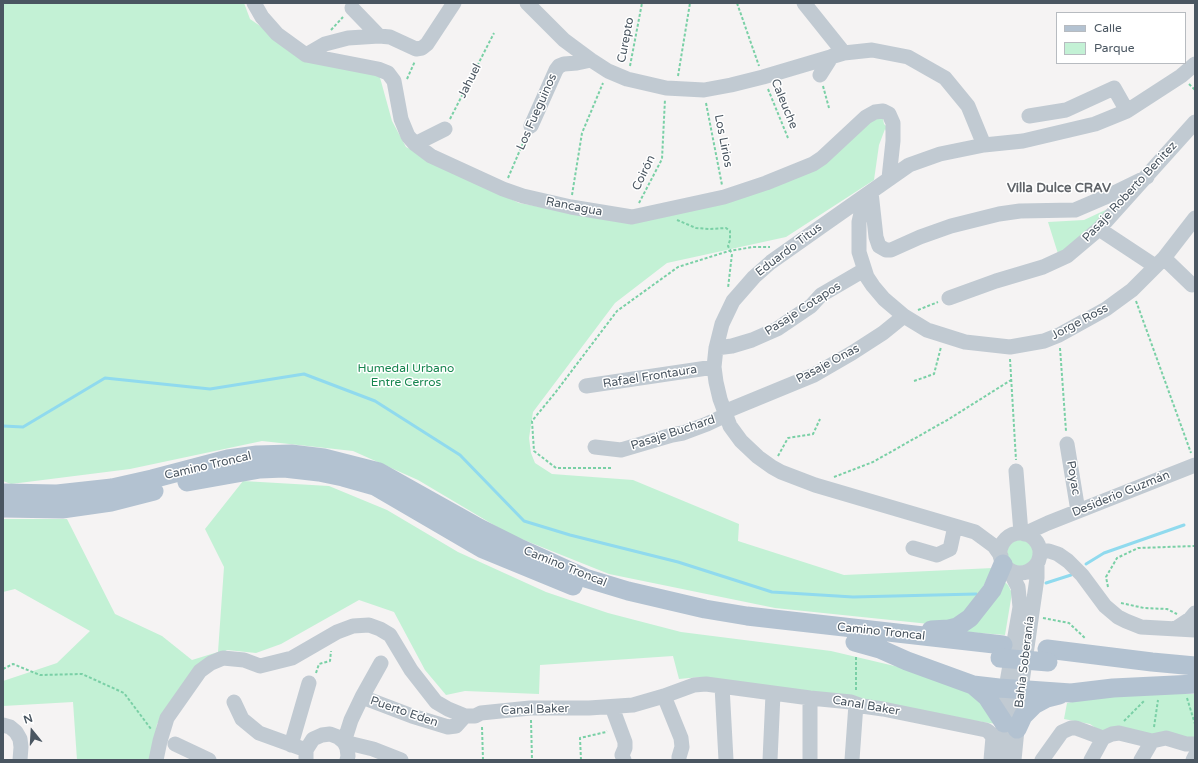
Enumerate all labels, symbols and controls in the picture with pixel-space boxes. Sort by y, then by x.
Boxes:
legend [1056,12,1186,64]
street label: Curepto [615,16,637,64]
text: Calle [1094,21,1122,35]
text: Parque [1094,41,1135,55]
street label: Jahuel [455,61,485,101]
street label: Los Fueguinos [514,71,560,153]
street label: Caleuche [767,77,801,131]
street label: Los Lirios [711,113,735,169]
street label: Pasaje Roberto Benitez [1080,139,1180,245]
street label: Coirón [629,153,659,193]
district label: Villa Dulce CRAV [1007,181,1111,197]
street label: Rancagua [544,194,604,220]
street label: Eduardo Titus [753,220,825,280]
street label: Pasaje Cotapos [762,279,844,339]
street label: Jorge Ross [1049,301,1111,343]
street label: Pasaje Onas [794,341,862,387]
park label: Humedal Urbano Entre Cerros [358,362,454,390]
street label: Rafael Frontaura [602,362,698,392]
street label: Pasaje Buchard [629,413,717,453]
street label: Camino Troncal [163,449,253,483]
street label: Poyac [1063,460,1083,496]
street label: Desiderio Guzmán [1070,468,1172,520]
street label: Camino Troncal [521,544,609,590]
street label: Bahía Soberanía [1012,615,1038,709]
street label: Camino Troncal [836,620,926,644]
street label: Canal Baker [831,693,901,719]
street label: Puerto Eden [368,694,440,730]
street label: Canal Baker [501,702,569,718]
north arrow [12,711,52,751]
text: N [22,712,34,727]

